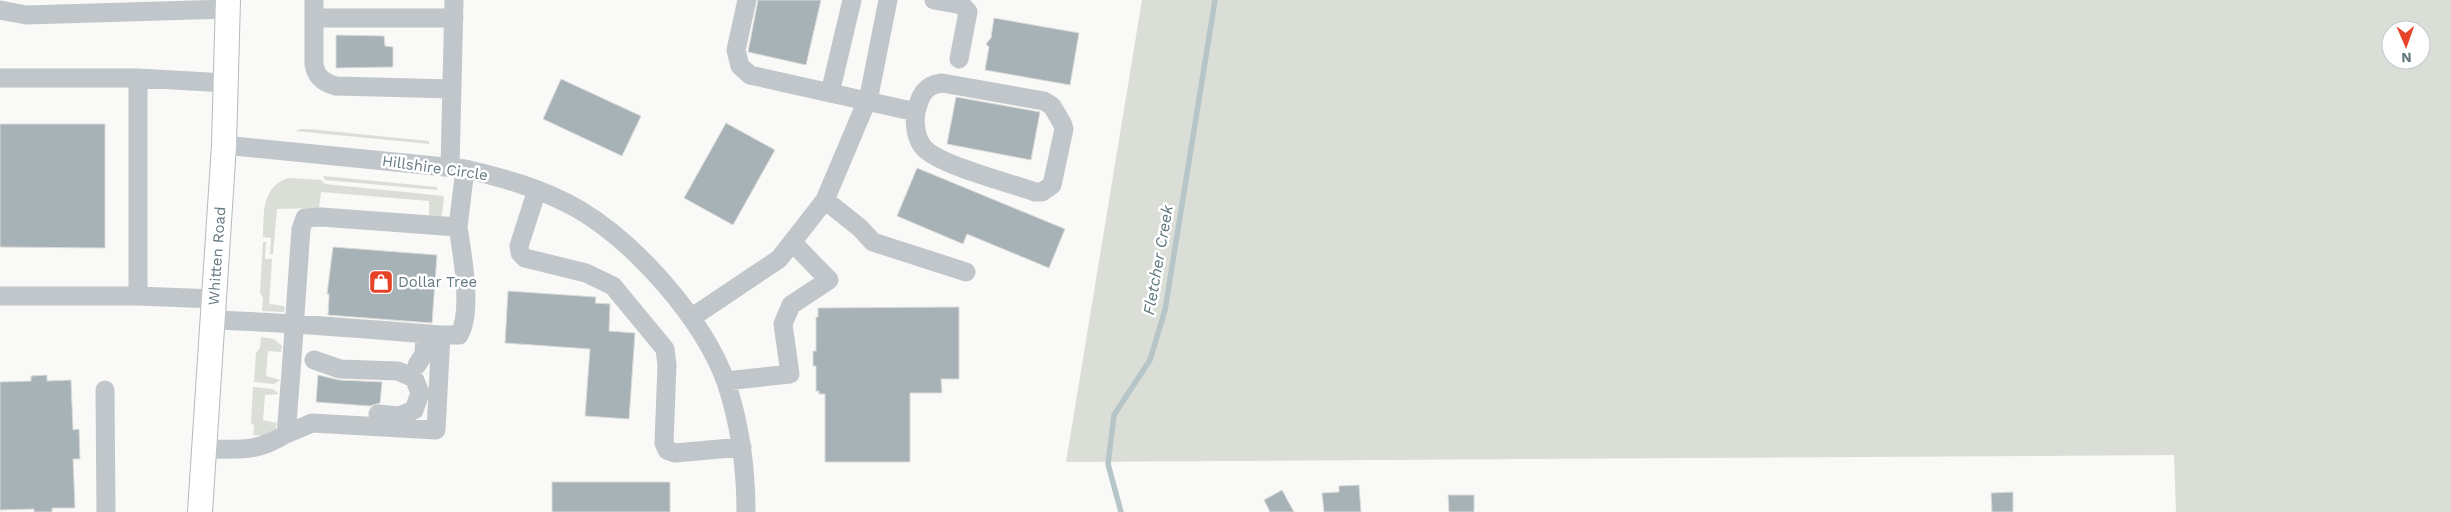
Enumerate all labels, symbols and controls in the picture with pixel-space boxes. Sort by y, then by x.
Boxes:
north arrow [2381,20,2431,70]
text: N [2401,50,2412,66]
street label: Hillshire Circle [381,152,489,184]
water label: Fletcher Creek [1139,202,1177,317]
street label: Whitten Road [205,206,229,306]
shop icon: Dollar Tree [368,269,394,295]
place label: Dollar Tree [398,273,477,291]

